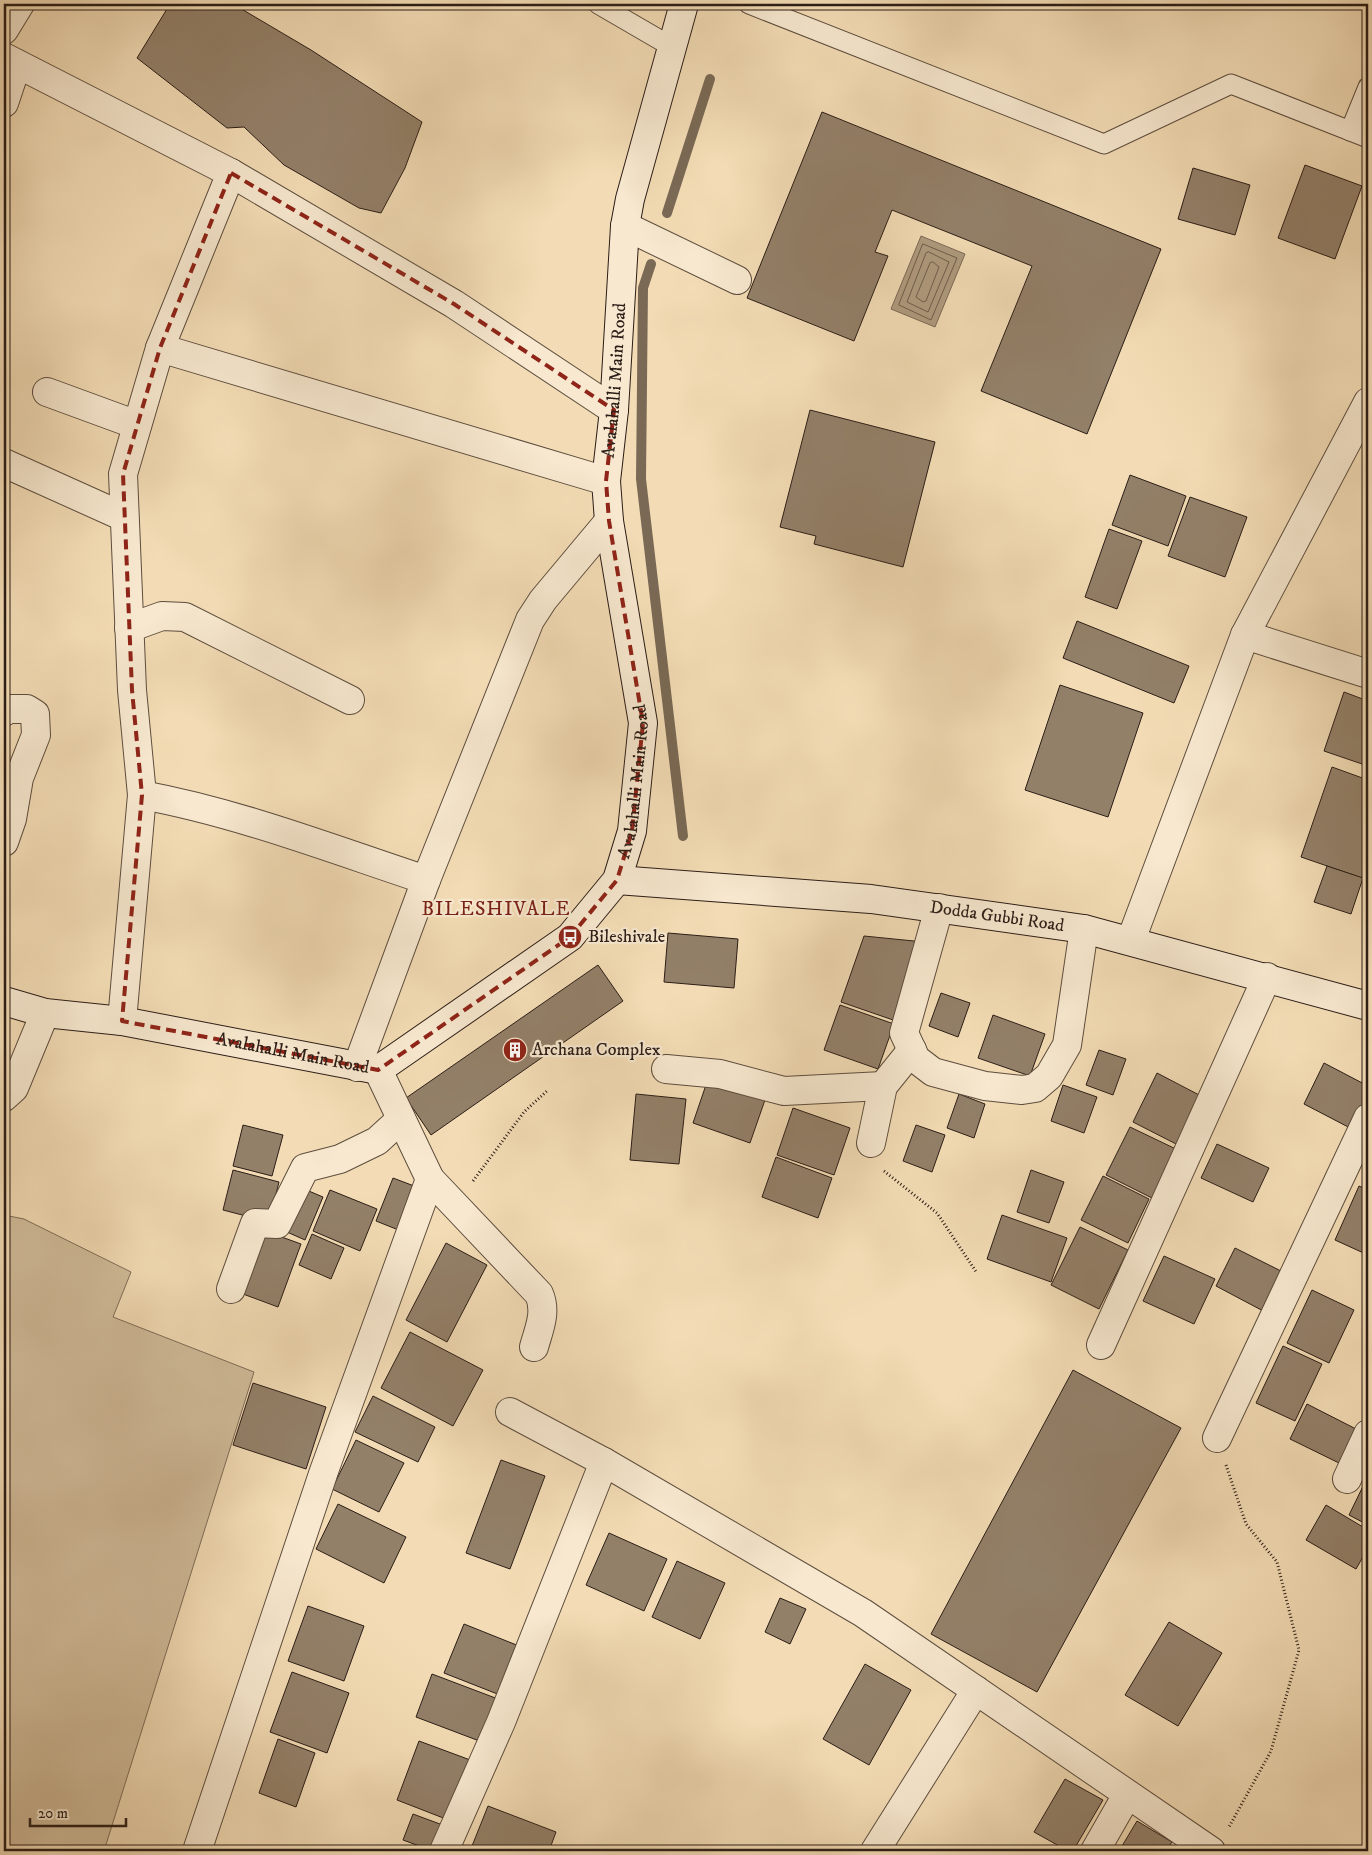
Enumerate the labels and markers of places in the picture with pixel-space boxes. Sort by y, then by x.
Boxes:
bus stop icon: Bileshivale [557,924,583,950]
place label: Bileshivale [588,926,665,948]
building icon: Archana Complex [502,1037,528,1063]
place label: Archana Complex [532,1039,661,1061]

